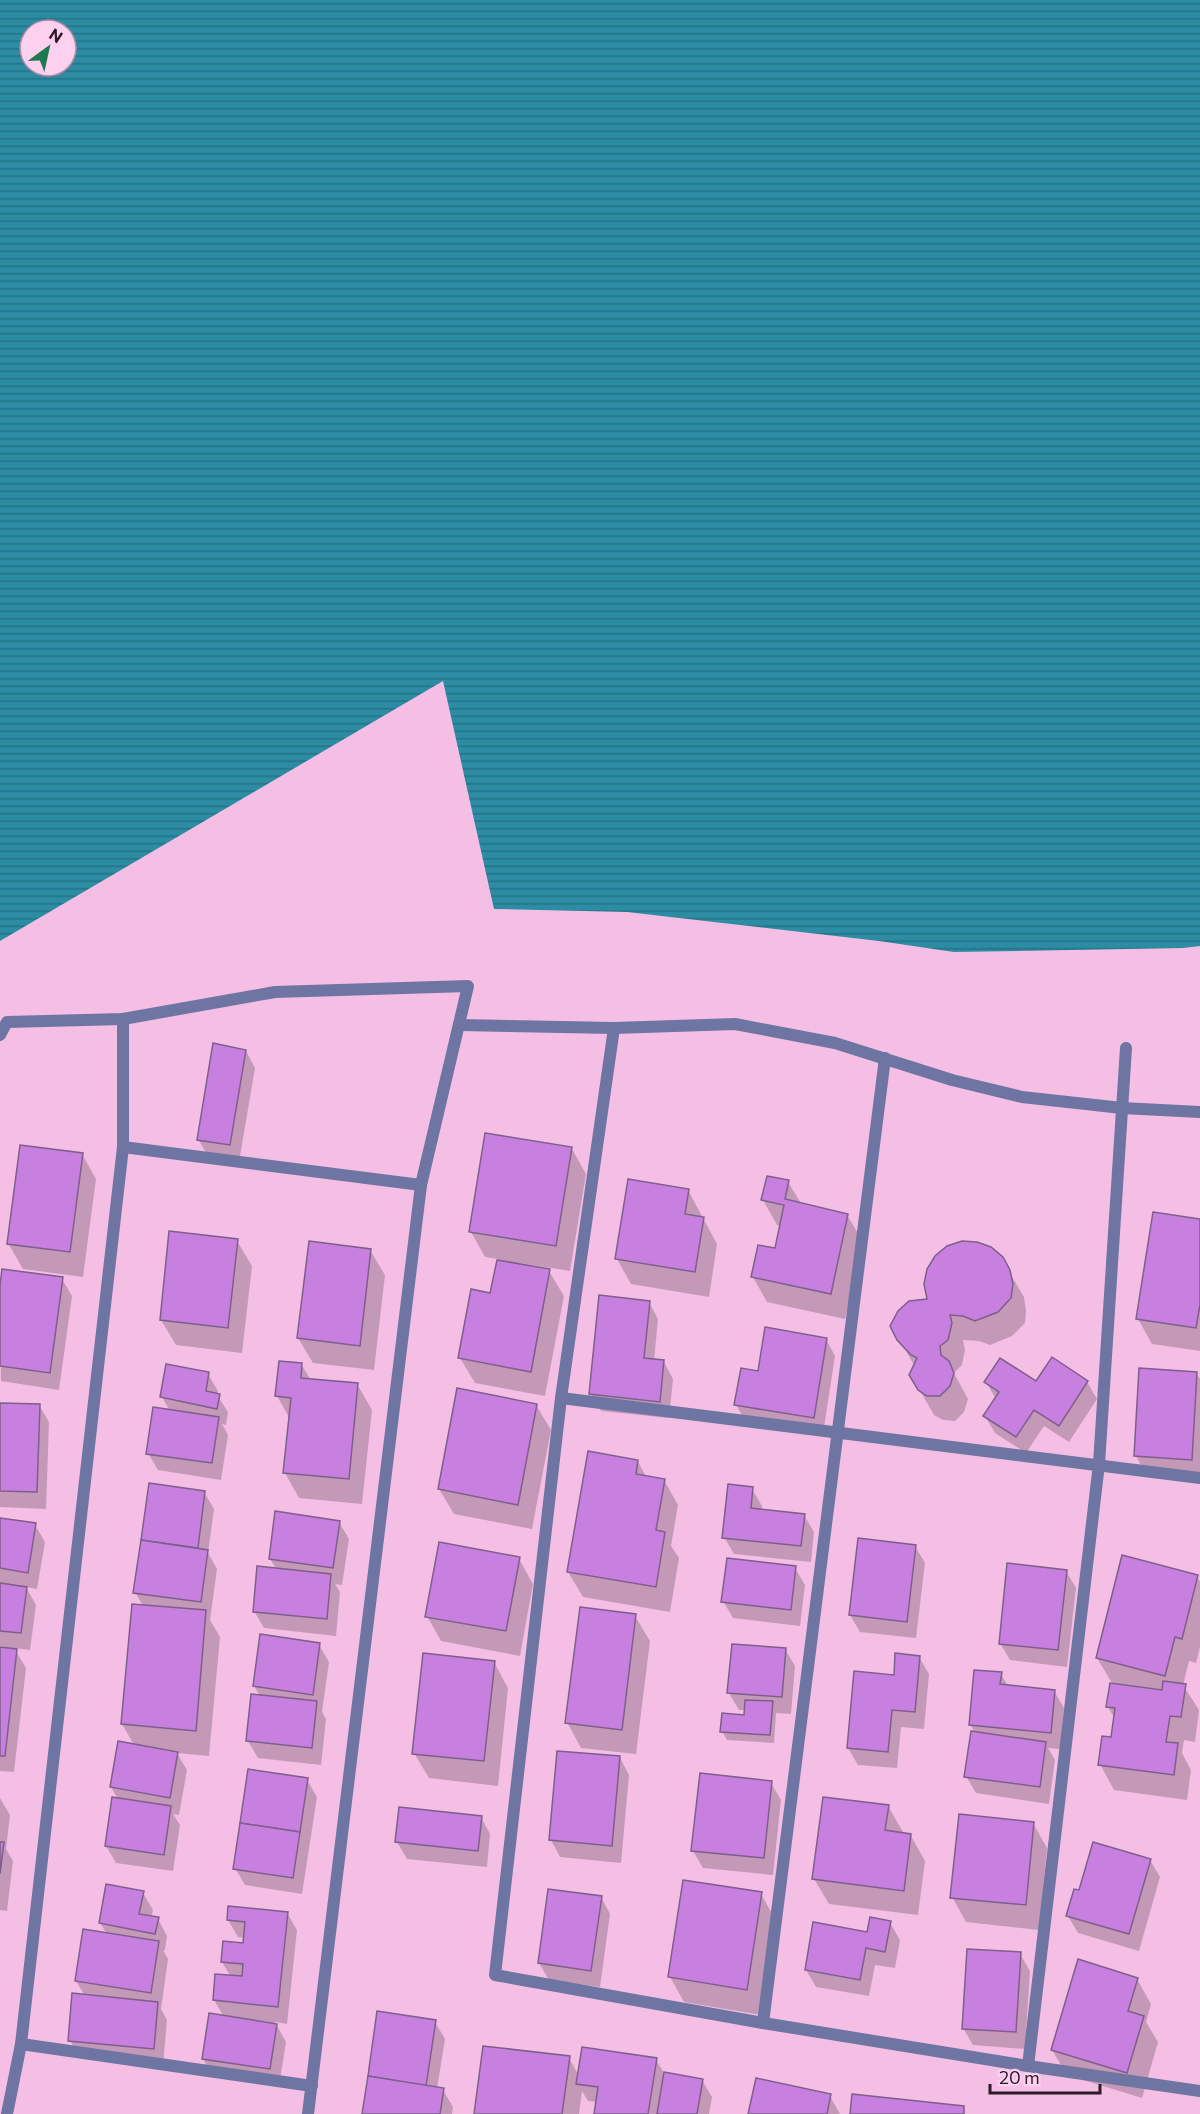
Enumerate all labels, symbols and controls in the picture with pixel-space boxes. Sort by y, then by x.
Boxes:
north arrow [18,18,78,78]
text: N [46,24,67,46]
scale bar [990,2057,1100,2095]
text: 20 m [999,2066,1040,2088]

